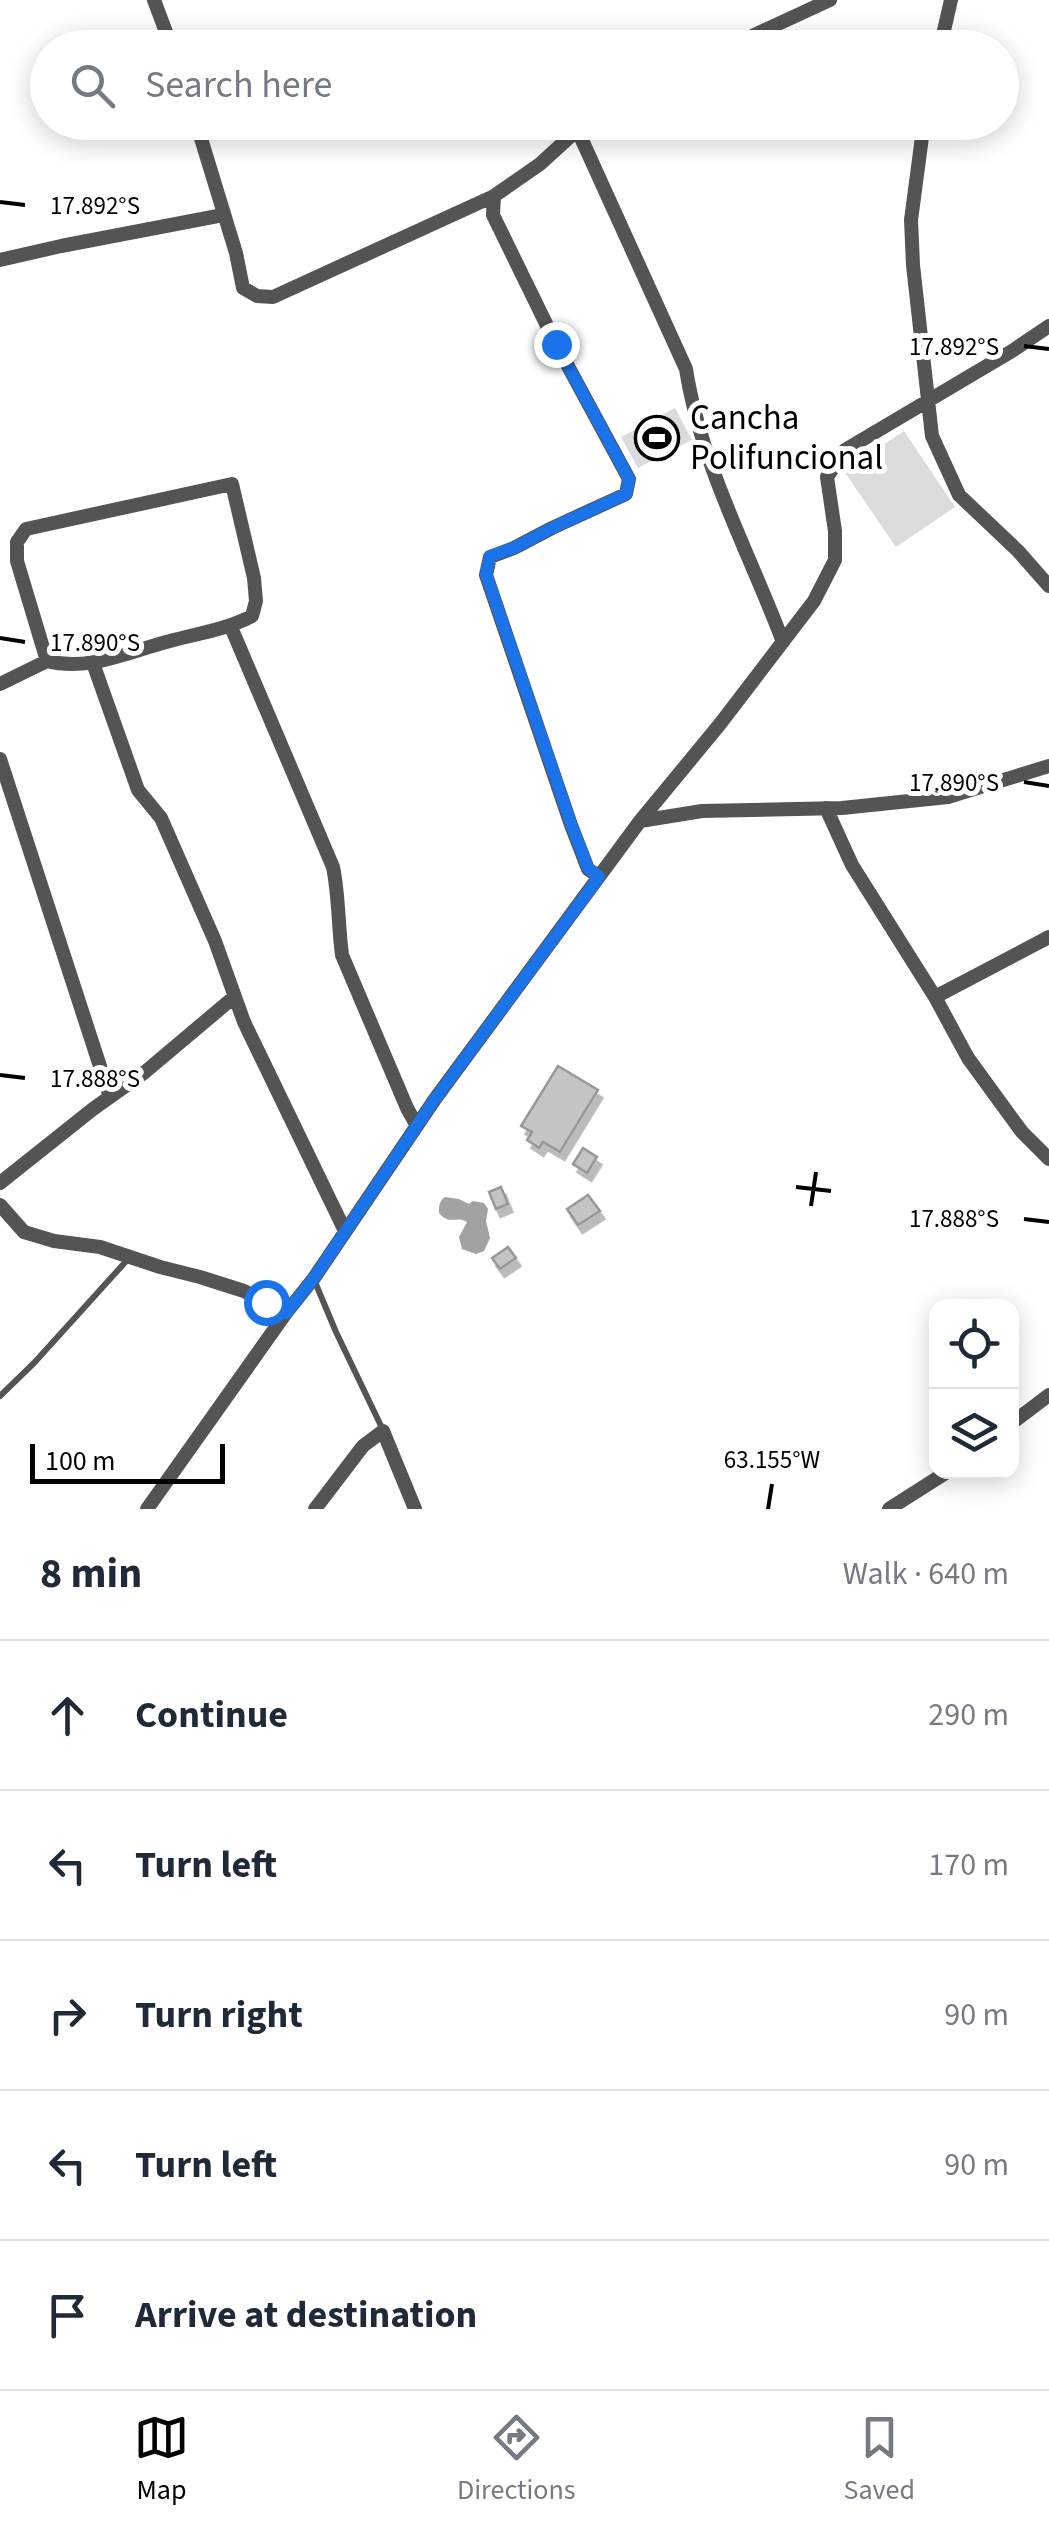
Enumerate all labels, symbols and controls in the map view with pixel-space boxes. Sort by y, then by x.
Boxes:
search box [30,30,1019,140]
icon: search [65,58,120,113]
text: Search here [145,58,332,112]
text: 17.892°S [50,188,140,224]
route end [534,322,580,368]
text: 17.892°S [909,329,999,365]
place label: Cancha Polifuncional [690,393,883,483]
sports icon: Cancha Polifuncional [634,415,680,461]
text: 17.890°S [50,625,140,661]
text: 17.890°S [909,765,999,801]
text: 17.888°S [50,1061,140,1097]
text: 17.888°S [909,1201,999,1237]
route start [244,1280,290,1326]
map controls [929,1299,1019,1479]
button: locate [929,1299,1019,1389]
button: layers [929,1389,1019,1479]
scale bar [30,1439,225,1484]
text: 100 m [45,1441,116,1481]
text: 63.155°W [724,1442,820,1478]
text: 8 min [40,1544,142,1604]
text: Walk · 640 m [843,1551,1009,1597]
icon: ahead [40,1688,95,1743]
text: Continue [135,1688,288,1742]
text: 290 m [928,1692,1009,1738]
icon: left [40,1838,95,1893]
text: Turn left [135,1838,277,1892]
text: 170 m [928,1842,1009,1888]
icon: right [40,1988,95,2043]
text: Turn right [135,1988,303,2042]
text: 90 m [944,1992,1009,2038]
icon: left [40,2138,95,2193]
text: Turn left [135,2138,277,2192]
text: 90 m [944,2142,1009,2188]
icon: arrive [40,2288,95,2343]
text: Arrive at destination [135,2288,477,2342]
tab: Map [134,2410,189,2510]
tab: Directions [457,2410,576,2510]
tab: Saved [844,2410,915,2510]

